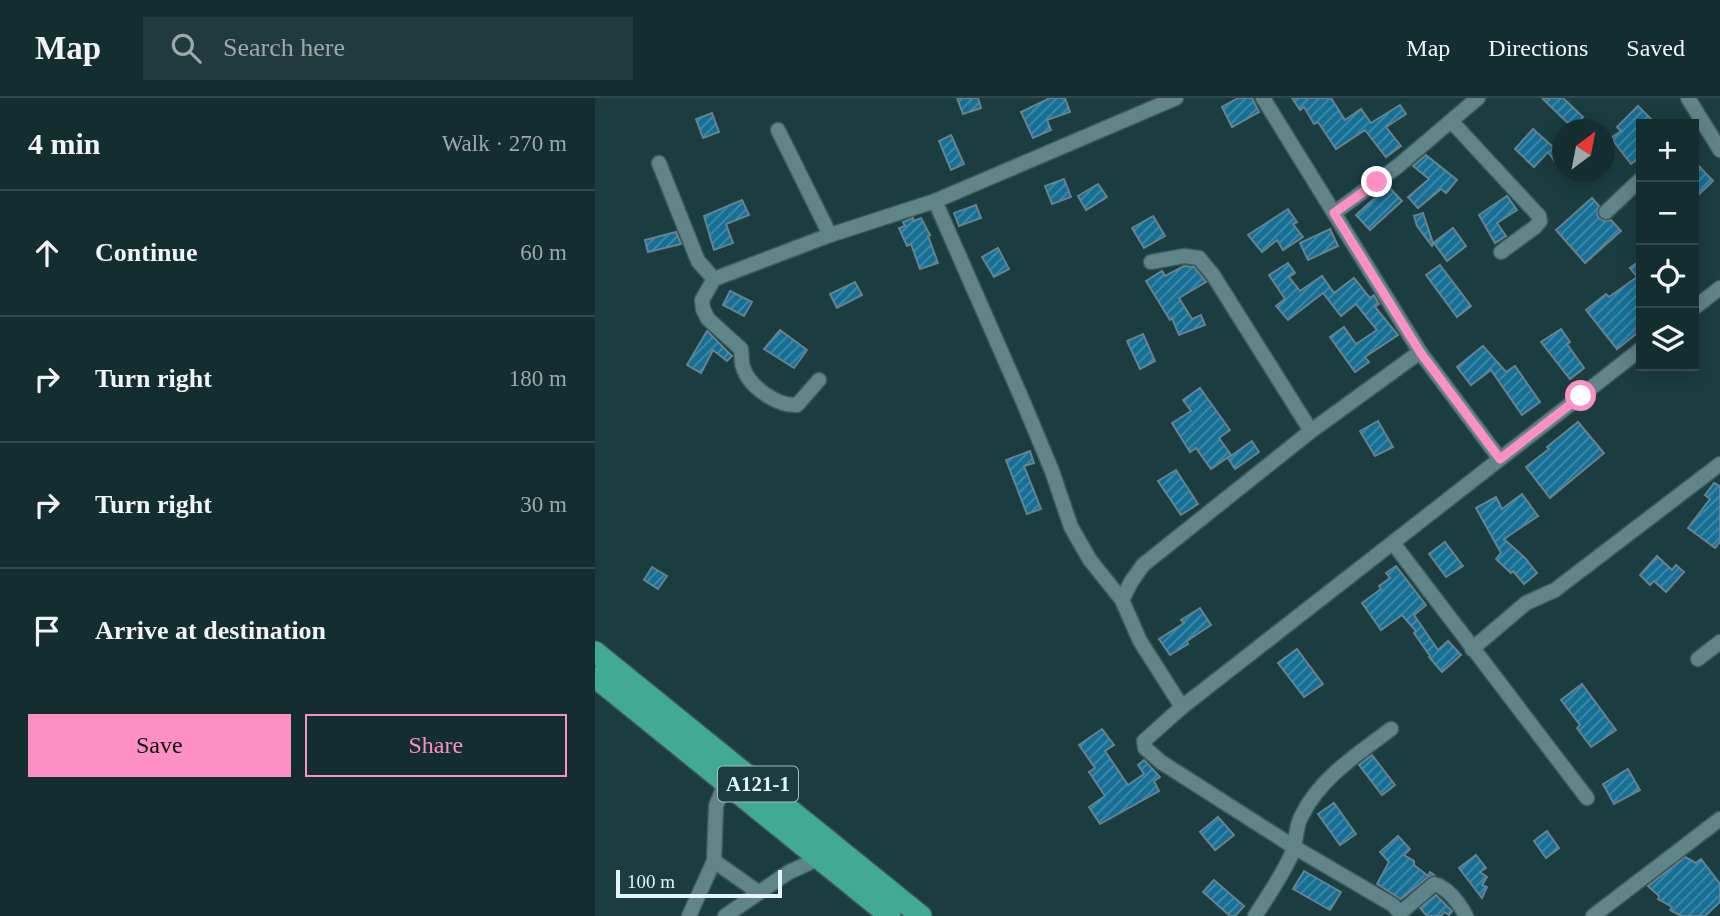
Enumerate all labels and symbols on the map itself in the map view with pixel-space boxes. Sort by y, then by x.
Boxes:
north arrow [1552,119,1615,182]
route end [1361,166,1392,197]
route start [1565,380,1596,411]
road number: A121-1 [718,766,798,802]
scale bar [616,867,782,899]

